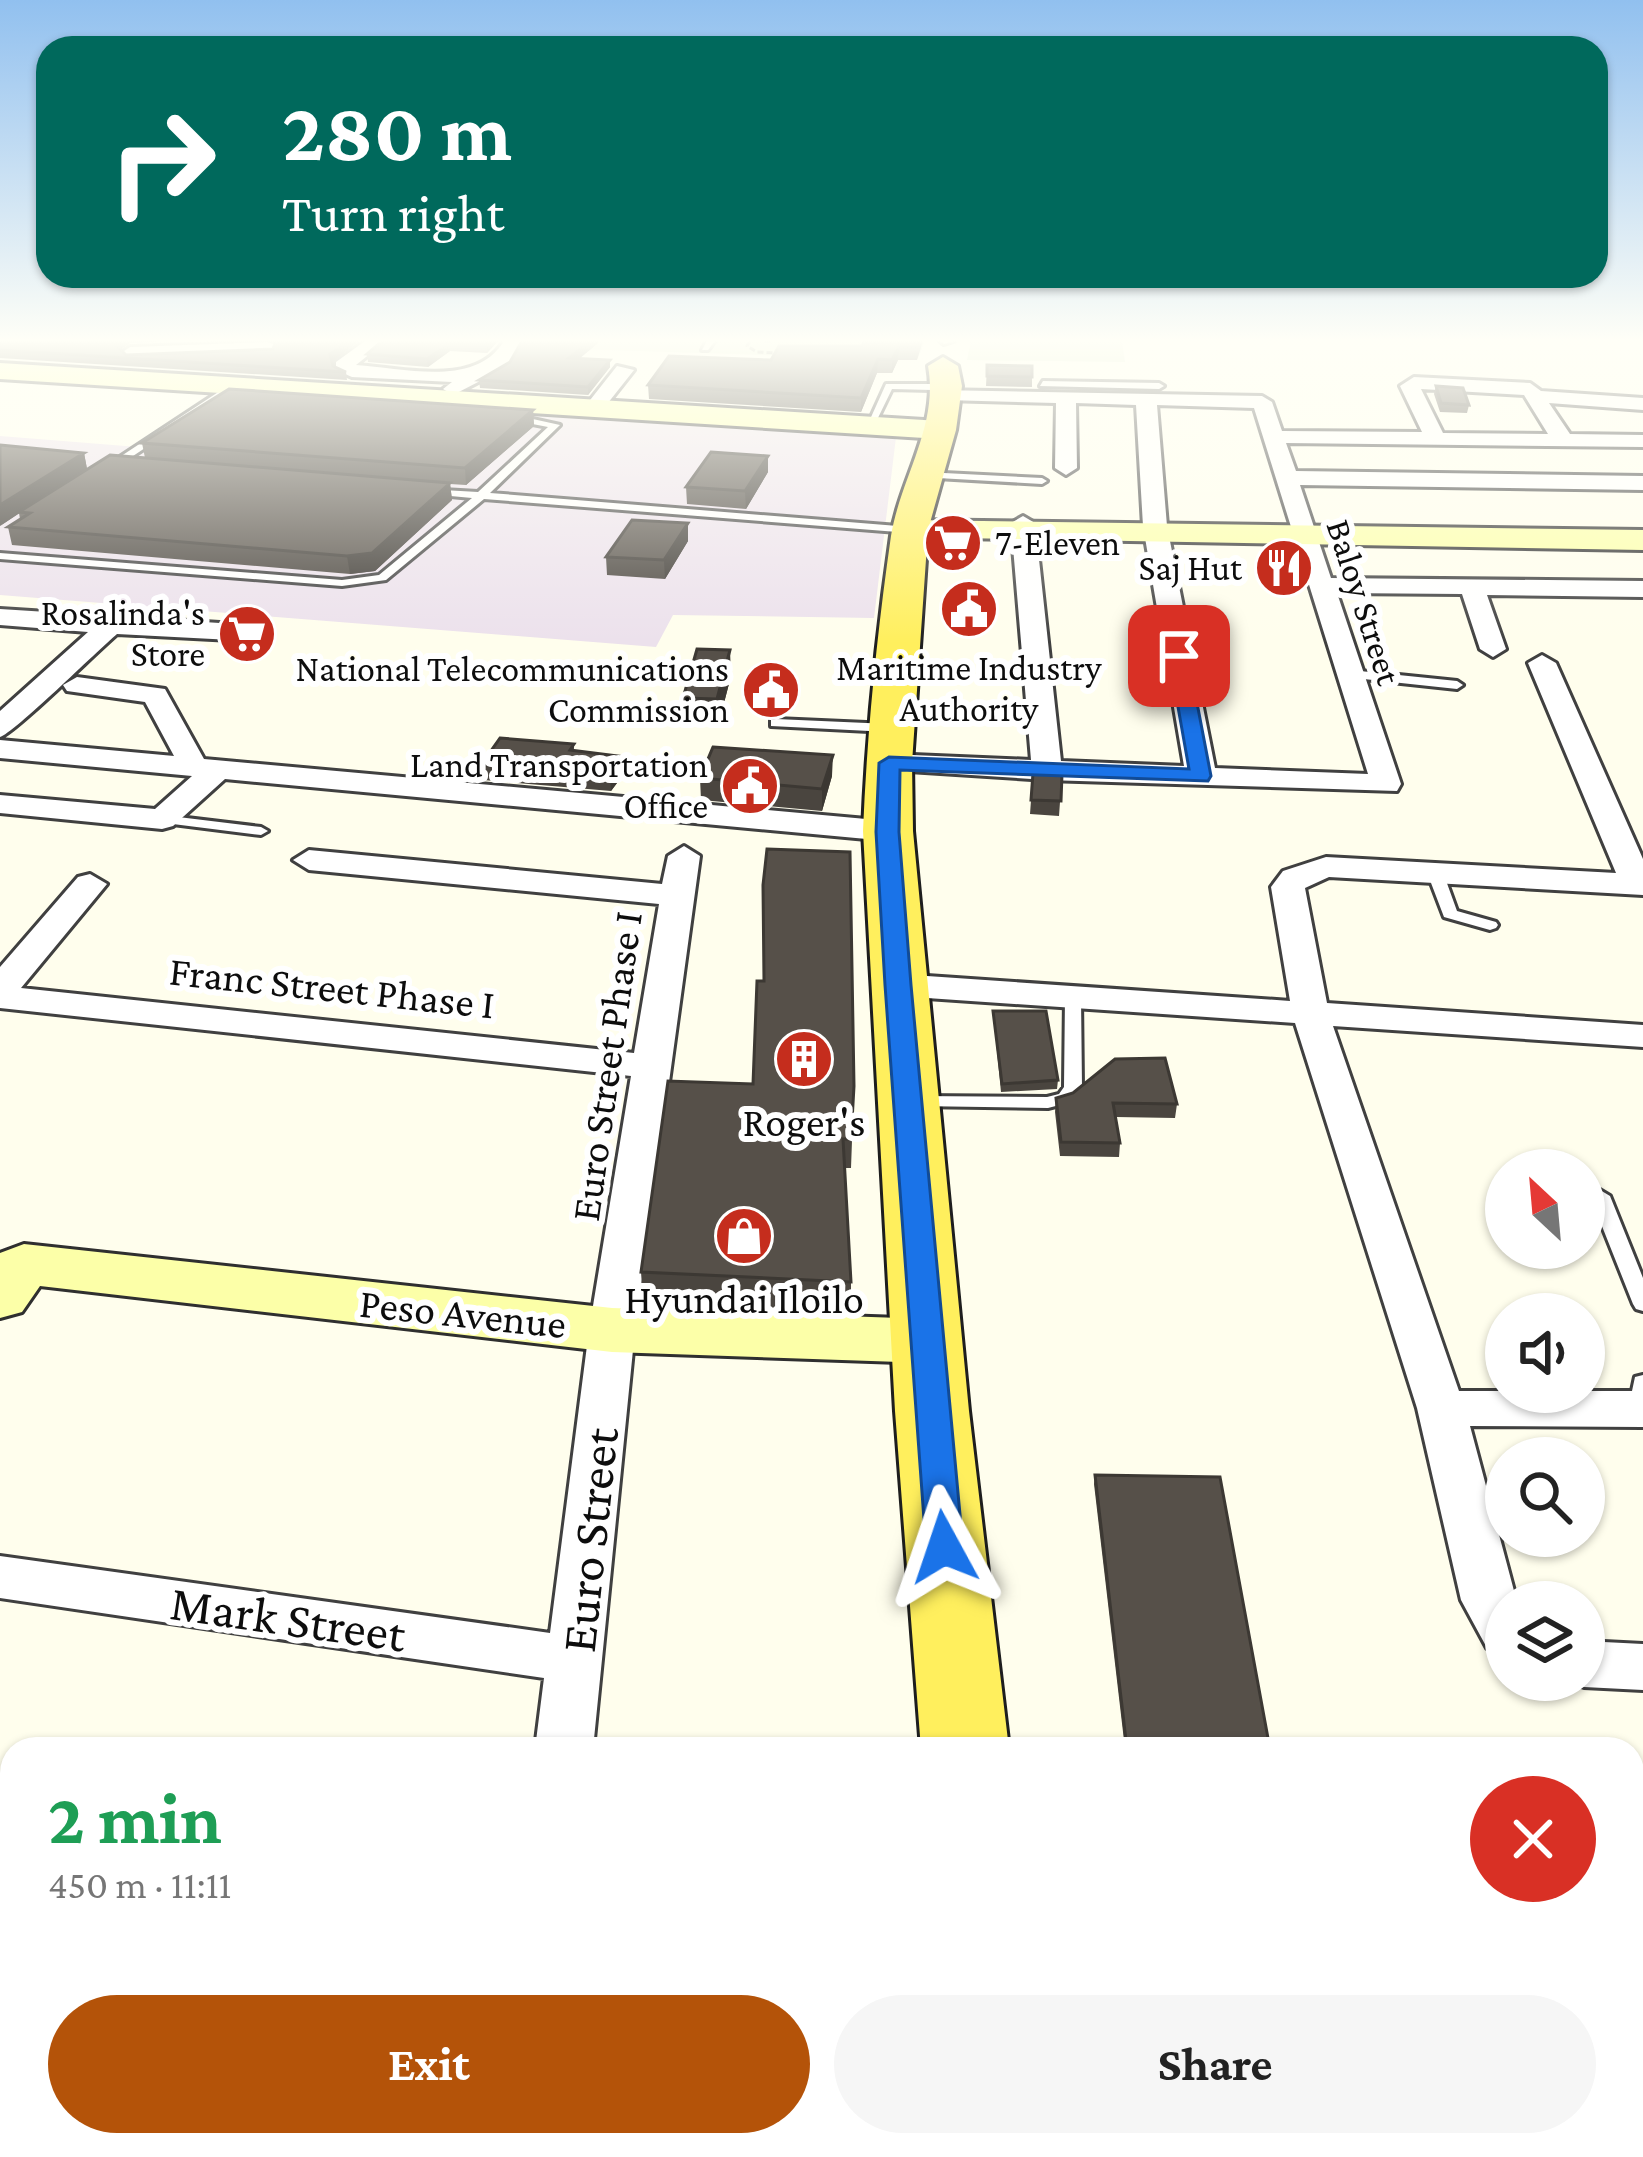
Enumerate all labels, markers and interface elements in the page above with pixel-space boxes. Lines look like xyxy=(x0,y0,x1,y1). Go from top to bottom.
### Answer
icon: right xyxy=(84,84,240,240)
text: 280 m xyxy=(282,85,512,178)
text: Turn right xyxy=(282,183,504,243)
supermarket icon: 7-Eleven xyxy=(922,512,984,574)
street label: Baloy Street xyxy=(1319,514,1410,691)
place label: 7-Eleven xyxy=(995,523,1120,563)
restaurant icon: Saj Hut xyxy=(1253,537,1315,599)
place label: Saj Hut xyxy=(1138,548,1243,588)
public building icon: Maritime Industry Authority xyxy=(938,578,1000,640)
place label: Rosalinda's Store xyxy=(41,593,205,674)
supermarket icon: Rosalinda's Store xyxy=(216,603,278,665)
pin xyxy=(1128,605,1230,707)
icon: arrive xyxy=(1146,623,1212,689)
place label: Maritime Industry Authority xyxy=(836,648,1102,729)
place label: National Telecommunications Commission xyxy=(296,649,729,730)
public building icon: National Telecommunications Commission xyxy=(740,659,802,721)
place label: Land Transportation Office xyxy=(410,745,708,826)
public building icon: Land Transportation Office xyxy=(719,755,781,817)
street label: Euro Street Phase I xyxy=(561,908,651,1224)
street label: Franc Street Phase I xyxy=(167,947,497,1027)
building icon: Roger's xyxy=(773,1028,835,1090)
place label: Roger's xyxy=(742,1098,866,1145)
north arrow xyxy=(1485,1149,1605,1269)
map controls xyxy=(1485,1149,1605,1701)
shop icon: Hyundai Iloilo xyxy=(713,1205,775,1267)
place label: Hyundai Iloilo xyxy=(624,1275,864,1322)
street label: Peso Avenue xyxy=(357,1279,569,1347)
button: sound xyxy=(1485,1293,1605,1413)
street label: Euro Street xyxy=(549,1424,629,1655)
button: search xyxy=(1485,1437,1605,1557)
position arrow xyxy=(881,1484,1007,1610)
street label: Mark Street xyxy=(167,1573,410,1663)
button: layers xyxy=(1485,1581,1605,1701)
button: close xyxy=(1470,1776,1596,1902)
text: 2 min xyxy=(48,1778,222,1858)
text: 450 m · 11:11 xyxy=(48,1863,232,1906)
button: Exit xyxy=(48,1995,810,2133)
button: Share xyxy=(834,1995,1596,2133)

